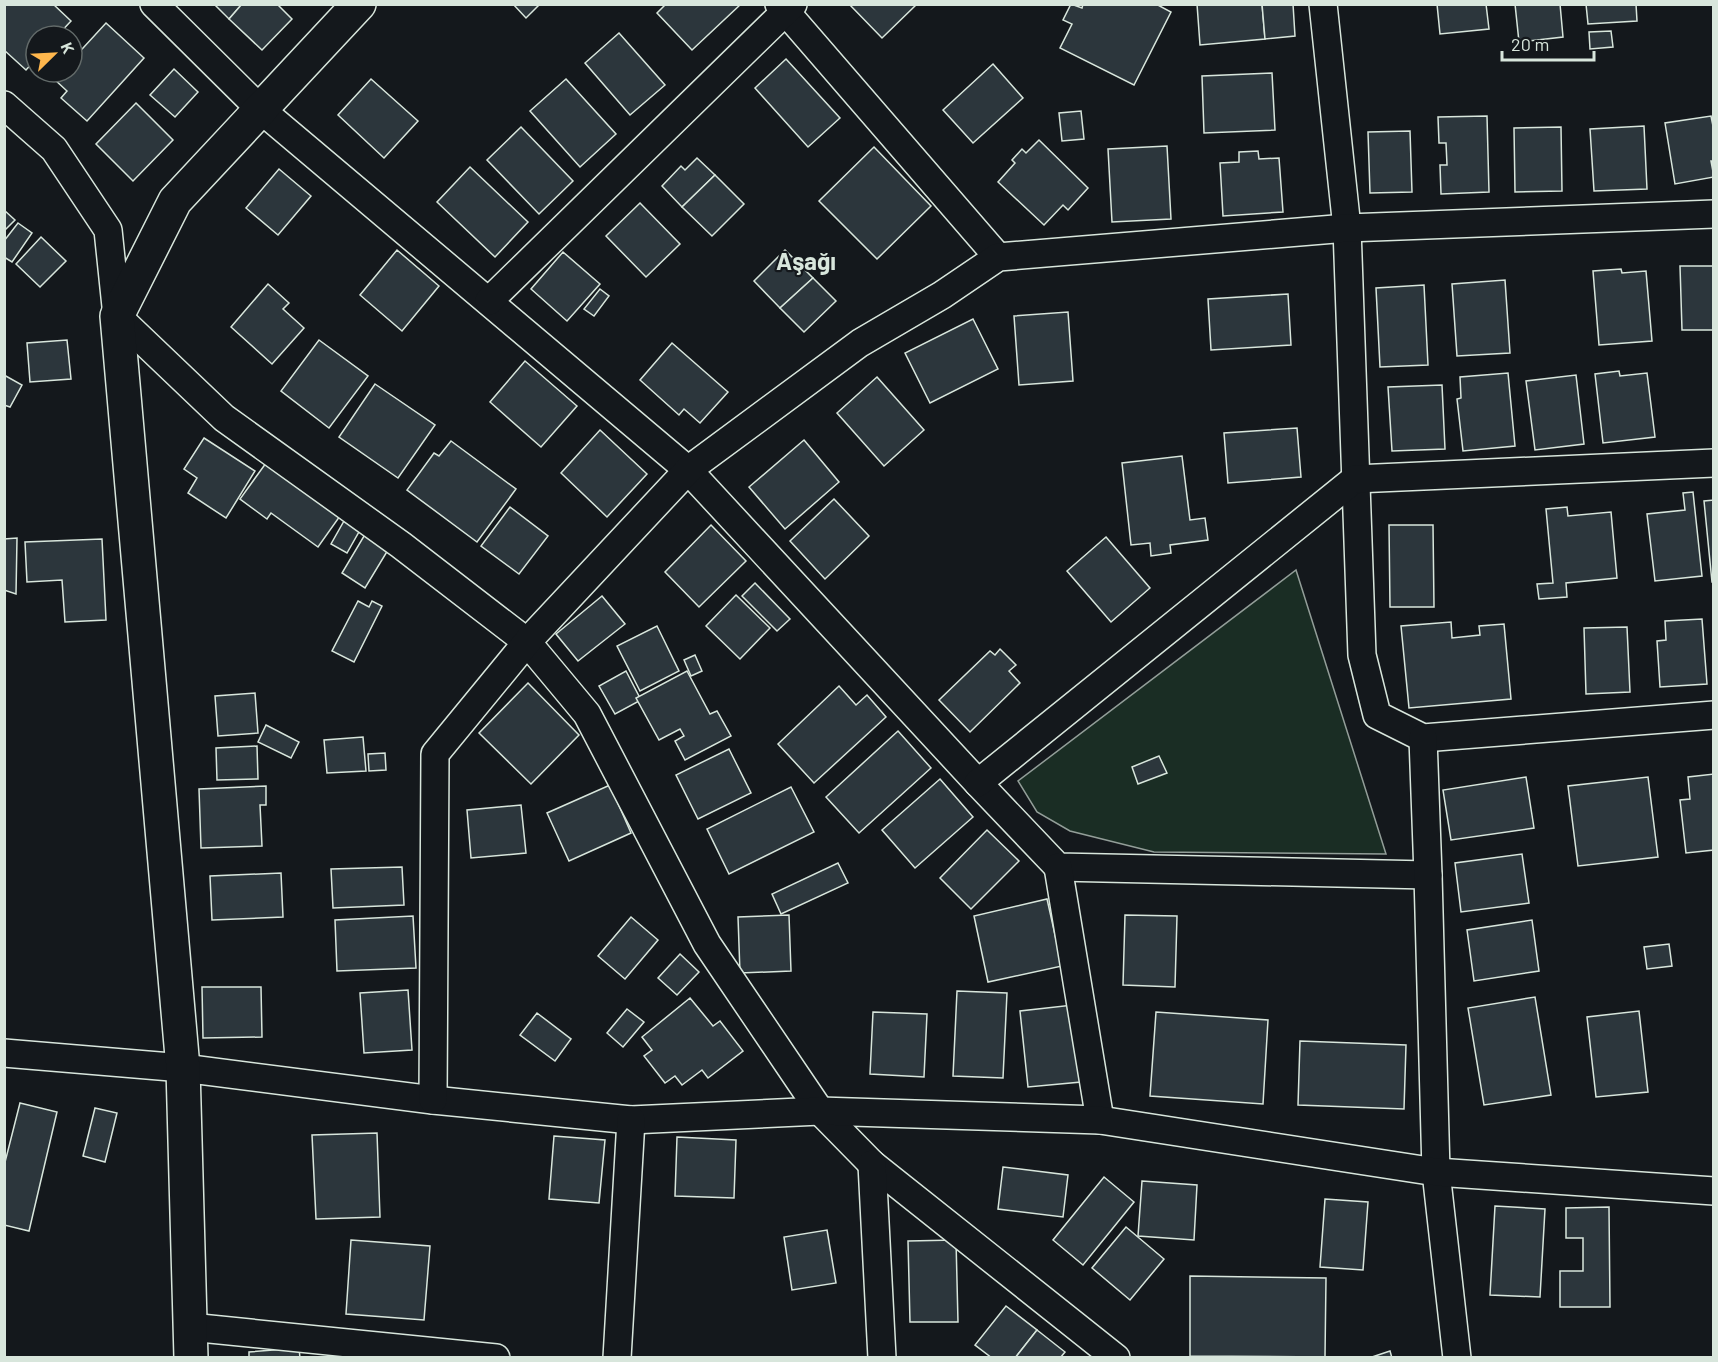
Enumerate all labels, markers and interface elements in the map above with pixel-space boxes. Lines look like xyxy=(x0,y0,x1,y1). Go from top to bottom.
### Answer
north arrow xyxy=(24,24,84,84)
scale bar xyxy=(1502,24,1594,62)
text: 20 m xyxy=(1511,33,1549,55)
text: K xyxy=(57,39,79,56)
district label: Aşağı xyxy=(776,246,836,275)

